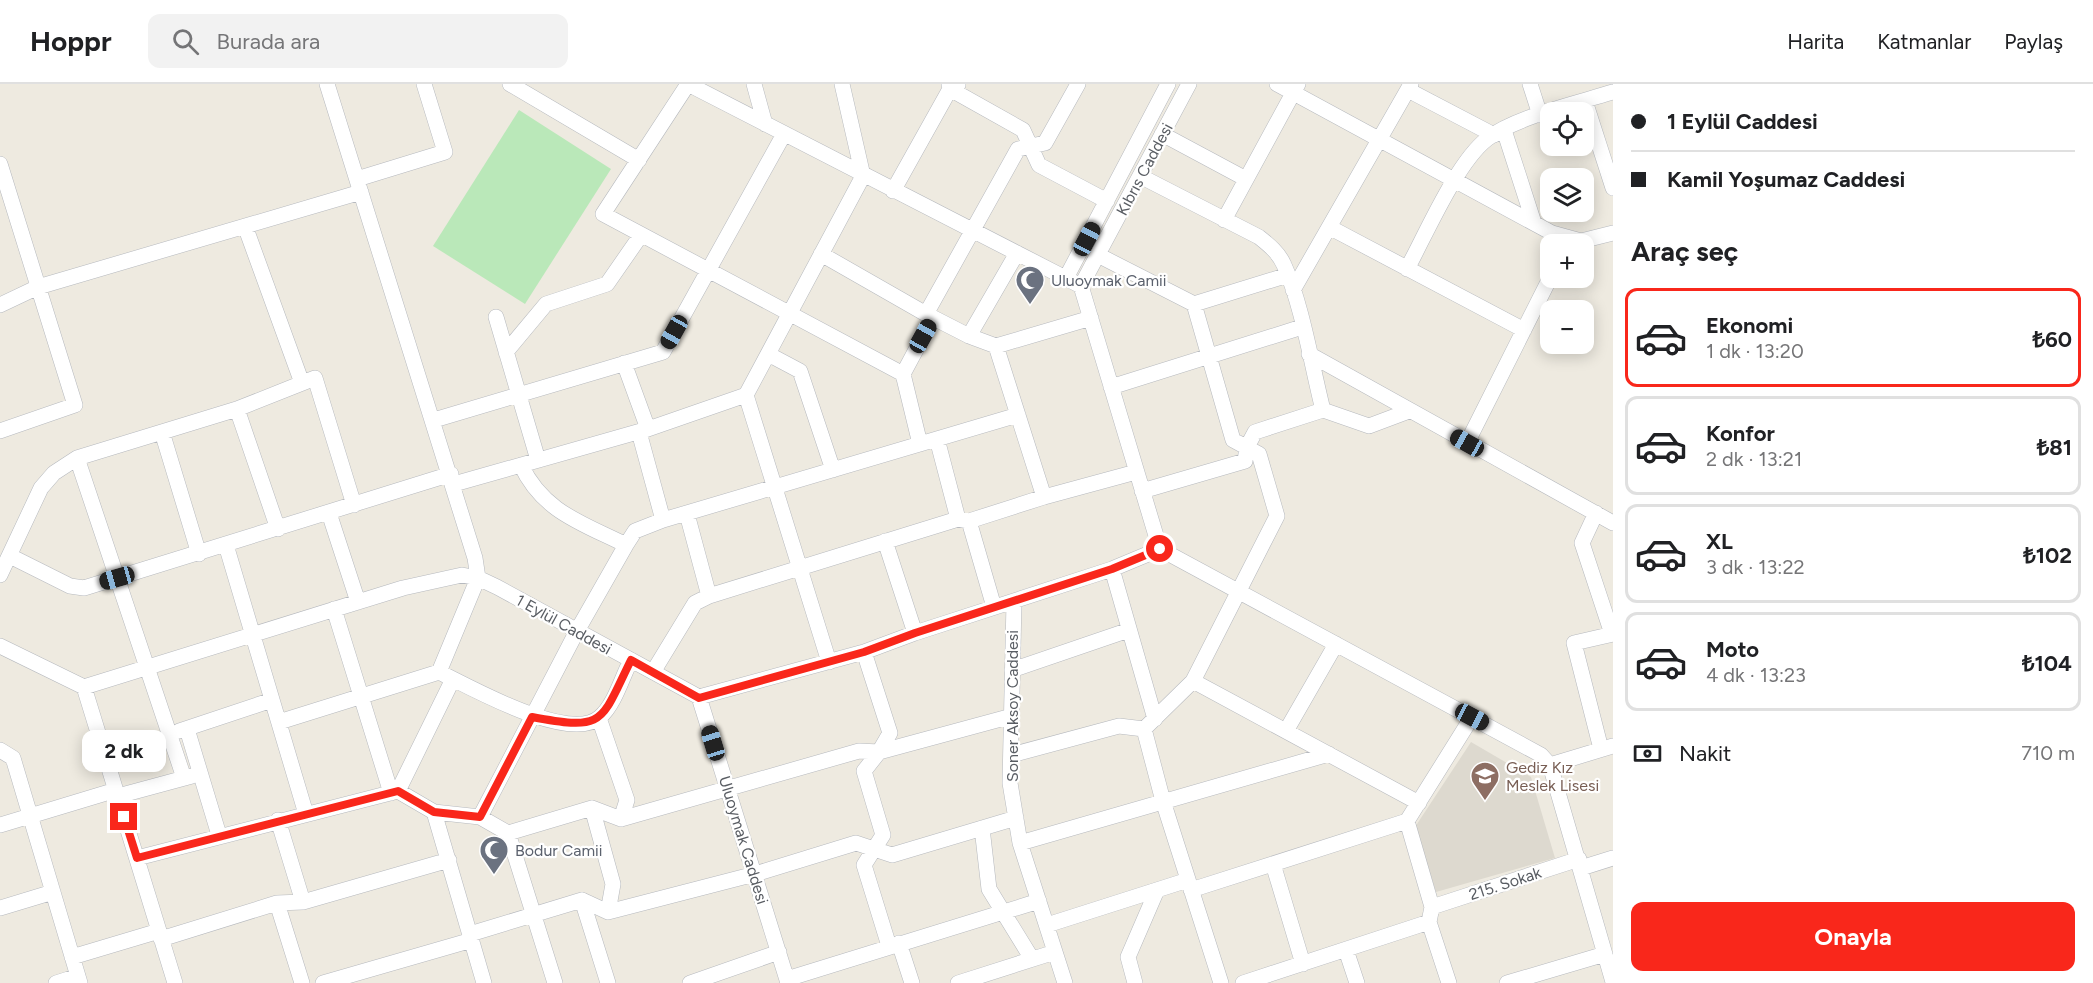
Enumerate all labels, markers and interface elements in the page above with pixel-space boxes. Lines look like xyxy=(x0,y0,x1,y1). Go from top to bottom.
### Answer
search box xyxy=(148,14,568,68)
text: Hoppr xyxy=(30,24,112,58)
icon: search xyxy=(169,25,202,58)
text: Burada ara xyxy=(217,28,320,55)
text: Harita xyxy=(1787,29,1844,54)
text: Katmanlar xyxy=(1877,29,1971,54)
text: Paylaş xyxy=(2004,29,2063,54)
map controls xyxy=(1540,102,1594,354)
button: locate xyxy=(1540,102,1594,156)
text: 1 Eylül Caddesi xyxy=(1667,108,1818,135)
street label: Kıbrıs Caddesi xyxy=(1112,120,1177,219)
text: Kamil Yoşumaz Caddesi xyxy=(1667,166,1905,193)
button: layers xyxy=(1540,168,1594,222)
car xyxy=(1071,219,1103,259)
button: + xyxy=(1540,234,1594,288)
text: Araç seç xyxy=(1631,235,1738,268)
mosque icon: Uluoymak Camii xyxy=(1014,264,1046,306)
place label: Uluoymak Camii xyxy=(1051,271,1166,290)
button: − xyxy=(1540,300,1594,354)
icon: car xyxy=(1634,311,1688,365)
car xyxy=(657,312,691,352)
text: Ekonomi xyxy=(1706,312,1793,339)
car xyxy=(906,316,940,356)
text: ₺60 xyxy=(2032,326,2072,353)
text: 1 dk · 13:20 xyxy=(1706,339,1804,363)
icon: car xyxy=(1634,419,1688,473)
text: Konfor xyxy=(1706,420,1775,447)
car xyxy=(1447,426,1487,460)
text: ₺81 xyxy=(2037,434,2072,461)
text: 2 dk · 13:21 xyxy=(1706,447,1802,471)
icon: car xyxy=(1634,527,1688,581)
text: XL xyxy=(1706,528,1733,555)
route start xyxy=(1146,535,1173,562)
text: ₺102 xyxy=(2023,542,2072,569)
text: 3 dk · 13:22 xyxy=(1706,555,1805,579)
car xyxy=(97,564,137,592)
street label: 1 Eylül Caddesi xyxy=(512,590,615,659)
street label: Soner Aksoy Caddesi xyxy=(1003,630,1022,782)
icon: car xyxy=(1634,635,1688,689)
text: Moto xyxy=(1706,636,1759,663)
text: ₺104 xyxy=(2022,650,2072,677)
text: 4 dk · 13:23 xyxy=(1706,663,1806,687)
car xyxy=(1452,701,1492,733)
car xyxy=(699,723,727,763)
callout: 2 dk xyxy=(82,730,166,772)
icon: cash xyxy=(1631,737,1664,770)
text: 2 dk xyxy=(105,739,144,763)
text: Nakit xyxy=(1679,740,1731,767)
text: 710 m xyxy=(2021,741,2075,765)
place label: Gediz Kız Meslek Lisesi xyxy=(1506,758,1599,795)
school or university icon: Gediz Kız Meslek Lisesi xyxy=(1469,760,1501,802)
street label: Uluoymak Caddesi xyxy=(715,774,772,907)
route end xyxy=(110,803,137,830)
mosque icon: Bodur Camii xyxy=(478,834,510,876)
place label: Bodur Camii xyxy=(515,841,602,860)
street label: 215. Sokak xyxy=(1467,863,1544,904)
button: Onayla xyxy=(1631,902,2075,971)

